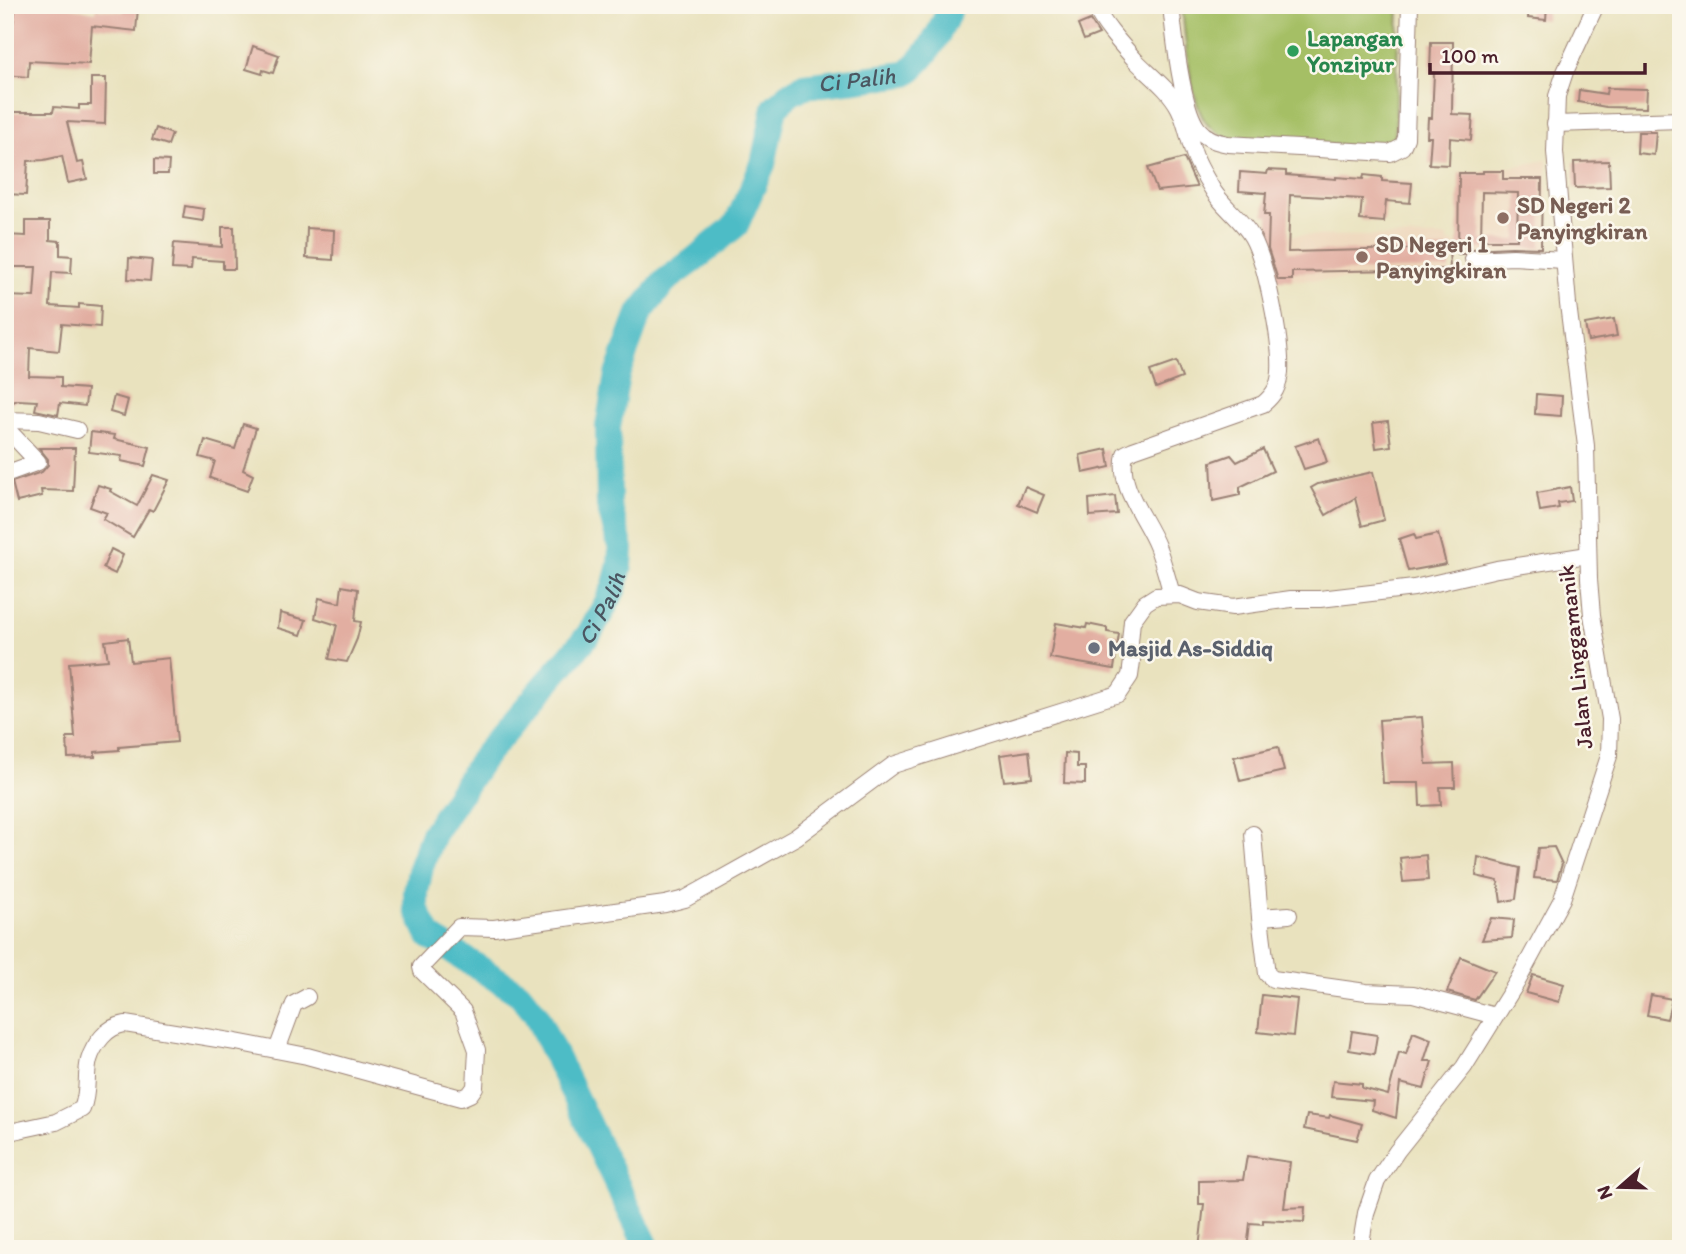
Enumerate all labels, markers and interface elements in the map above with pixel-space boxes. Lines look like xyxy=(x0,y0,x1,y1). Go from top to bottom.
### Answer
place label: Lapangan Yonzipur xyxy=(1306,24,1404,78)
scale bar xyxy=(1430,32,1646,76)
marker: Lapangan Yonzipur xyxy=(1285,43,1301,59)
text: 100 m xyxy=(1441,43,1499,68)
water label: Ci Palih xyxy=(816,60,897,98)
place label: SD Negeri 2 Panyingkiran xyxy=(1517,191,1649,245)
marker: SD Negeri 2 Panyingkiran xyxy=(1495,210,1511,226)
place label: SD Negeri 1 Panyingkiran xyxy=(1376,230,1508,284)
marker: SD Negeri 1 Panyingkiran xyxy=(1354,249,1370,265)
street label: Jalan Linggamanik xyxy=(1551,563,1599,751)
water label: Ci Palih xyxy=(571,569,632,651)
place label: Masjid As-Siddiq xyxy=(1108,634,1273,662)
marker: Masjid As-Siddiq xyxy=(1086,640,1102,656)
north arrow xyxy=(1584,1152,1654,1222)
text: N xyxy=(1591,1183,1617,1203)

